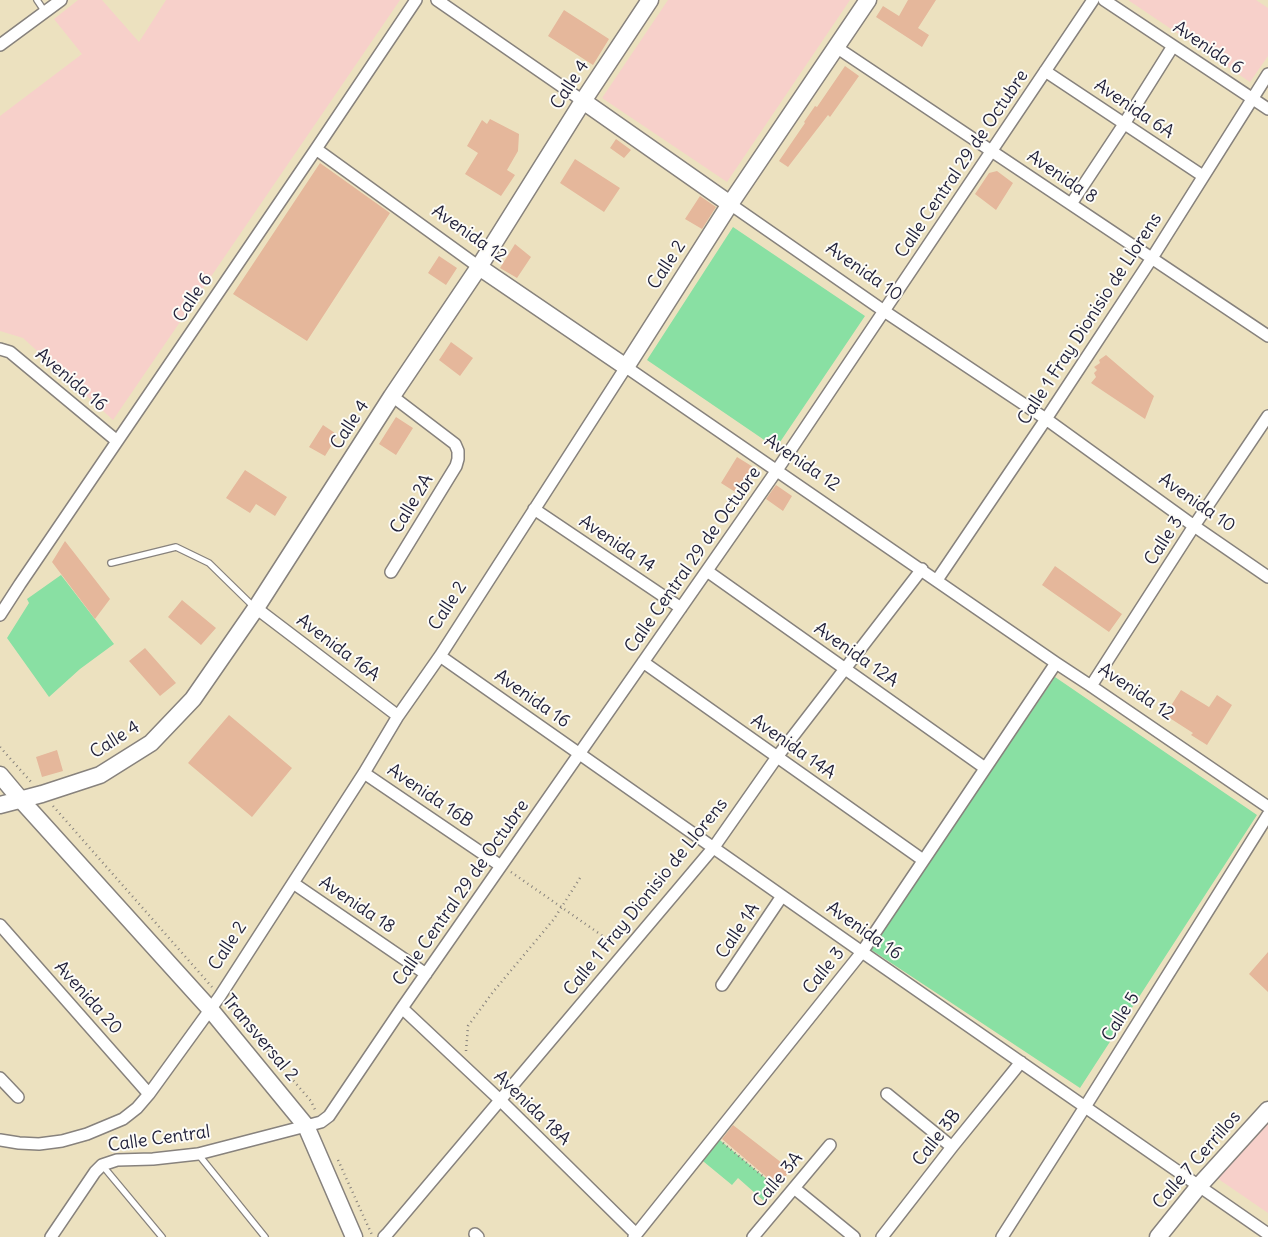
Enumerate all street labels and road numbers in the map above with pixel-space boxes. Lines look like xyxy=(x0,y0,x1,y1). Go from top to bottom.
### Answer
street label: Avenida 6 xyxy=(1169,17,1247,79)
street label: Calle 4 xyxy=(546,56,594,114)
street label: Calle Central 29 de Octubre xyxy=(891,66,1033,262)
street label: Avenida 6A xyxy=(1090,74,1178,144)
street label: Avenida 8 xyxy=(1023,146,1101,208)
street label: Avenida 12 xyxy=(427,200,511,268)
street label: Calle 1 Fray Dionisio de Llorens xyxy=(1013,209,1167,429)
street label: Calle 2 xyxy=(643,237,691,293)
street label: Avenida 10 xyxy=(822,238,906,306)
street label: Calle 6 xyxy=(169,269,217,327)
street label: Avenida 16 xyxy=(31,344,111,416)
street label: Calle 4 xyxy=(326,396,374,454)
street label: Avenida 12 xyxy=(760,430,844,496)
street label: Calle Central 29 de Octubre xyxy=(620,463,766,657)
street label: Avenida 10 xyxy=(1155,469,1239,537)
street label: Calle 2A xyxy=(386,470,438,538)
street label: Avenida 14 xyxy=(575,511,659,577)
street label: Calle 3 xyxy=(1140,512,1188,570)
street label: Calle 2 xyxy=(424,578,472,634)
street label: Avenida 16A xyxy=(292,610,384,686)
street label: Avenida 12A xyxy=(810,618,902,692)
street label: Avenida 12 xyxy=(1094,659,1178,725)
street label: Avenida 16 xyxy=(490,665,574,733)
street label: Avenida 14A xyxy=(746,710,840,784)
street label: Calle 4 xyxy=(86,716,144,764)
street label: Avenida 16B xyxy=(383,759,477,833)
street label: Calle 1 Fray Dionisio de Llorens xyxy=(559,794,733,1000)
street label: Calle Central 29 de Octubre xyxy=(388,796,534,990)
street label: Avenida 18 xyxy=(315,872,399,938)
street label: Avenida 16 xyxy=(822,897,906,965)
street label: Calle 1A xyxy=(712,899,764,963)
street label: Calle 2 xyxy=(204,918,252,974)
street label: Calle 3 xyxy=(799,943,849,999)
street label: Avenida 20 xyxy=(49,957,127,1039)
street label: Calle 5 xyxy=(1097,988,1145,1046)
street label: Transversal 2 xyxy=(217,990,303,1086)
street label: Avenida 18A xyxy=(489,1066,575,1150)
street label: Calle 3B xyxy=(908,1105,966,1171)
street label: Calle 7 Cerrillos xyxy=(1148,1106,1246,1214)
street label: Calle Central xyxy=(107,1121,211,1157)
street label: Calle 3A xyxy=(749,1148,807,1212)

